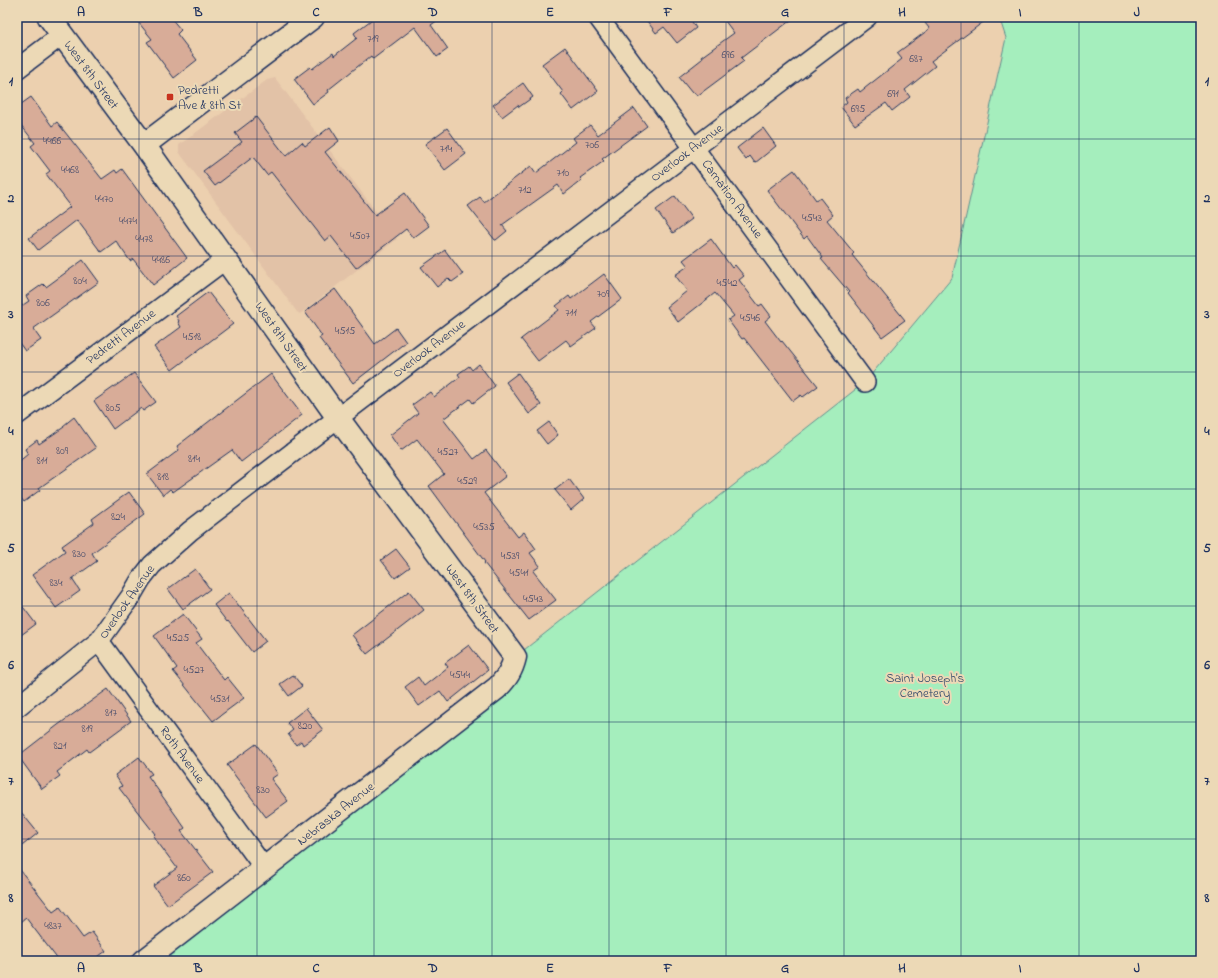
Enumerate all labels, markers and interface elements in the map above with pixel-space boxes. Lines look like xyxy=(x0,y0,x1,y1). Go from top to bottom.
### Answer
text: A xyxy=(77,3,85,22)
text: B xyxy=(193,3,203,22)
text: C xyxy=(312,3,320,22)
text: D xyxy=(427,3,438,22)
text: E xyxy=(546,3,554,22)
text: F xyxy=(663,3,673,22)
text: G xyxy=(781,3,789,22)
text: H xyxy=(898,3,906,22)
text: I xyxy=(1018,3,1022,22)
text: J xyxy=(1134,3,1140,22)
house number: 719 xyxy=(367,31,379,47)
street label: West 8th Street xyxy=(59,37,124,114)
house number: 696 xyxy=(722,47,735,63)
house number: 687 xyxy=(909,51,923,67)
text: 1 xyxy=(9,72,14,91)
text: 1 xyxy=(1205,72,1210,91)
place label: Pedretti Ave & 8th St xyxy=(178,81,242,115)
house number: 691 xyxy=(887,86,899,102)
marker: Pedretti Ave & 8th St xyxy=(165,92,175,102)
house number: 695 xyxy=(851,101,865,117)
street label: Overlook Avenue xyxy=(647,119,728,187)
house number: 4466 xyxy=(43,133,62,149)
house number: 706 xyxy=(585,137,599,153)
house number: 714 xyxy=(440,141,453,157)
street label: Carnation Avenue xyxy=(697,156,767,243)
house number: 4468 xyxy=(61,162,79,178)
house number: 710 xyxy=(557,165,570,181)
house number: 712 xyxy=(518,182,532,198)
text: 2 xyxy=(7,189,15,208)
text: 2 xyxy=(1203,189,1211,208)
house number: 4470 xyxy=(95,191,113,207)
house number: 4543 xyxy=(802,210,822,226)
house number: 4474 xyxy=(119,213,138,229)
house number: 4507 xyxy=(350,228,371,244)
house number: 4478 xyxy=(135,231,153,247)
house number: 4486 xyxy=(152,252,170,268)
house number: 804 xyxy=(73,273,87,289)
house number: 4542 xyxy=(717,275,738,291)
house number: 709 xyxy=(597,286,610,302)
house number: 806 xyxy=(36,295,50,311)
street label: West 8th Street xyxy=(250,298,313,376)
street label: Pedretti Avenue xyxy=(82,304,160,370)
text: 3 xyxy=(7,305,14,324)
house number: 711 xyxy=(565,305,577,321)
text: 3 xyxy=(1203,305,1210,324)
house number: 4546 xyxy=(740,310,760,326)
street label: Overlook Avenue xyxy=(389,315,470,383)
house number: 4515 xyxy=(335,323,355,339)
house number: 4518 xyxy=(183,329,201,345)
house number: 805 xyxy=(105,400,121,416)
text: 4 xyxy=(7,422,14,441)
text: 4 xyxy=(1203,422,1210,441)
house number: 809 xyxy=(56,443,69,459)
house number: 4527 xyxy=(438,444,459,460)
house number: 814 xyxy=(188,451,201,467)
house number: 811 xyxy=(36,453,48,469)
house number: 818 xyxy=(157,469,169,485)
house number: 4529 xyxy=(457,473,477,489)
house number: 824 xyxy=(111,509,126,525)
house number: 4535 xyxy=(473,519,495,535)
text: 5 xyxy=(7,539,15,558)
text: 5 xyxy=(1203,539,1211,558)
house number: 830 xyxy=(72,546,86,562)
house number: 4539 xyxy=(501,548,520,564)
street label: West 8th Street xyxy=(440,560,504,638)
street label: Overlook Avenue xyxy=(94,561,160,643)
house number: 4541 xyxy=(510,565,529,581)
house number: 834 xyxy=(49,575,63,591)
house number: 4543 xyxy=(523,591,543,607)
house number: 4525 xyxy=(167,630,189,646)
text: 6 xyxy=(7,656,14,675)
text: 6 xyxy=(1203,656,1210,675)
house number: 4527 xyxy=(184,662,205,678)
house number: 4544 xyxy=(450,667,470,683)
park label: Saint Joseph’s Cemetery xyxy=(886,669,964,704)
house number: 4531 xyxy=(211,691,230,707)
house number: 817 xyxy=(105,705,118,721)
house number: 820 xyxy=(298,718,312,734)
house number: 819 xyxy=(82,721,93,737)
street label: Roth Avenue xyxy=(155,722,209,788)
house number: 821 xyxy=(53,738,67,754)
text: 7 xyxy=(8,772,14,791)
text: 7 xyxy=(1204,772,1210,791)
street label: Nebraska Avenue xyxy=(293,777,379,850)
house number: 830 xyxy=(256,782,270,798)
house number: 860 xyxy=(177,870,191,886)
text: 8 xyxy=(8,889,14,908)
text: 8 xyxy=(1204,889,1210,908)
house number: 4837 xyxy=(44,918,62,934)
text: A xyxy=(77,959,85,978)
text: B xyxy=(193,959,203,978)
text: C xyxy=(312,959,320,978)
text: D xyxy=(427,959,438,978)
text: E xyxy=(546,959,554,978)
text: F xyxy=(663,959,673,978)
text: G xyxy=(781,959,789,978)
text: H xyxy=(898,959,906,978)
text: I xyxy=(1018,959,1022,978)
text: J xyxy=(1134,959,1140,978)

